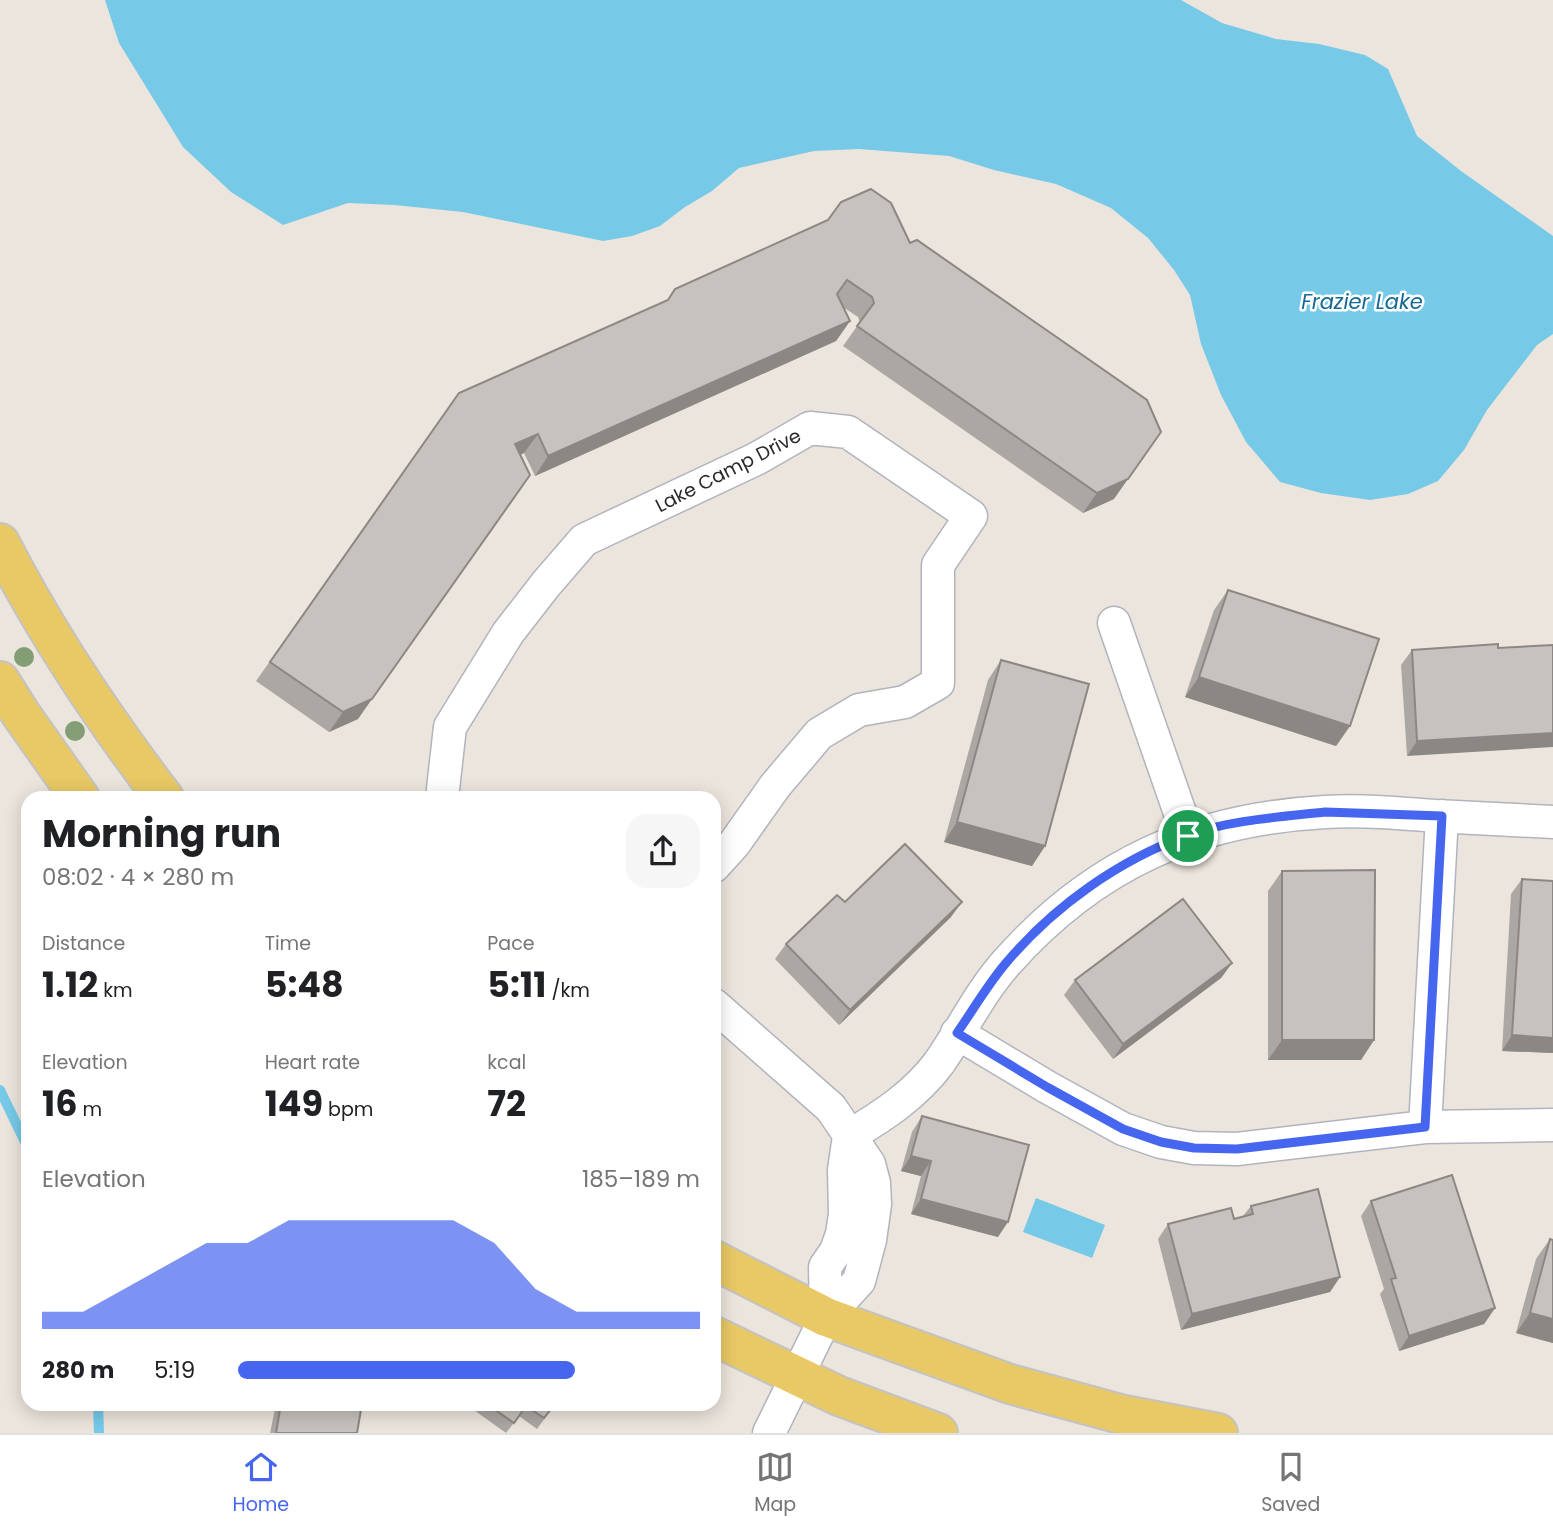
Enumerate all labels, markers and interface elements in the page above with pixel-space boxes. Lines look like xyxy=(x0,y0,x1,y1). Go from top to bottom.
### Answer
water label: Frazier Lake xyxy=(1301,287,1423,316)
street label: Lake Camp Drive xyxy=(651,422,806,519)
pin xyxy=(1158,806,1218,866)
text: Morning run xyxy=(42,807,281,860)
button: share xyxy=(626,814,700,888)
icon: arrive xyxy=(1169,817,1207,855)
text: 08:02 · 4 × 280 m xyxy=(42,861,234,893)
text: Distance xyxy=(42,930,125,957)
text: Time xyxy=(265,930,311,957)
text: Pace xyxy=(487,930,535,957)
text: 1.12 xyxy=(42,960,98,1009)
text: 5:48 xyxy=(265,960,344,1009)
text: 5:11 xyxy=(487,960,546,1009)
text: km xyxy=(98,977,133,1004)
text: /km xyxy=(546,977,590,1004)
text: Elevation xyxy=(42,1049,128,1076)
text: Heart rate xyxy=(265,1049,360,1076)
text: kcal xyxy=(487,1049,526,1076)
text: 16 xyxy=(42,1079,77,1128)
text: 149 xyxy=(265,1079,323,1128)
text: 72 xyxy=(487,1079,526,1128)
text: m xyxy=(77,1096,102,1123)
text: bpm xyxy=(323,1096,373,1123)
text: Elevation xyxy=(42,1163,146,1195)
text: 185–189 m xyxy=(582,1163,700,1195)
text: 280 m xyxy=(42,1354,114,1386)
text: 5:19 xyxy=(154,1354,195,1386)
tab: Home xyxy=(232,1448,289,1519)
tab: Map xyxy=(754,1448,796,1519)
tab: Saved xyxy=(1261,1448,1320,1519)

